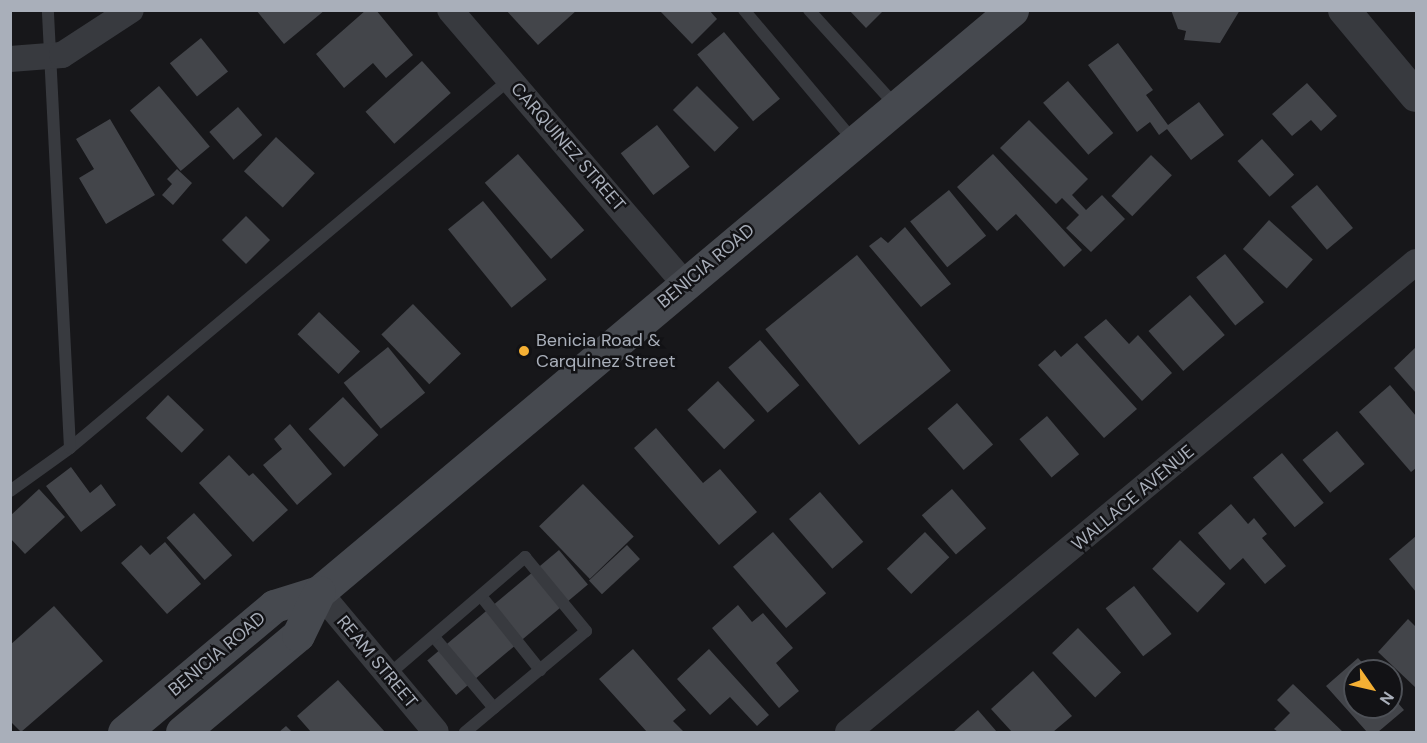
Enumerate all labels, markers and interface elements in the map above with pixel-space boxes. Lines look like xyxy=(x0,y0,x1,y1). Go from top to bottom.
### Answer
street label: CARQUINEZ STREET xyxy=(506,78,630,216)
street label: BENICIA ROAD xyxy=(653,219,759,313)
place label: Benicia Road & Carquinez Street xyxy=(536,330,676,372)
marker: Benicia Road & Carquinez Street xyxy=(517,344,531,358)
street label: WALLACE AVENUE xyxy=(1067,441,1199,555)
street label: BENICIA ROAD xyxy=(164,607,270,701)
street label: REAM STREET xyxy=(332,611,422,713)
north arrow xyxy=(1343,659,1403,719)
text: N xyxy=(1375,688,1399,709)

